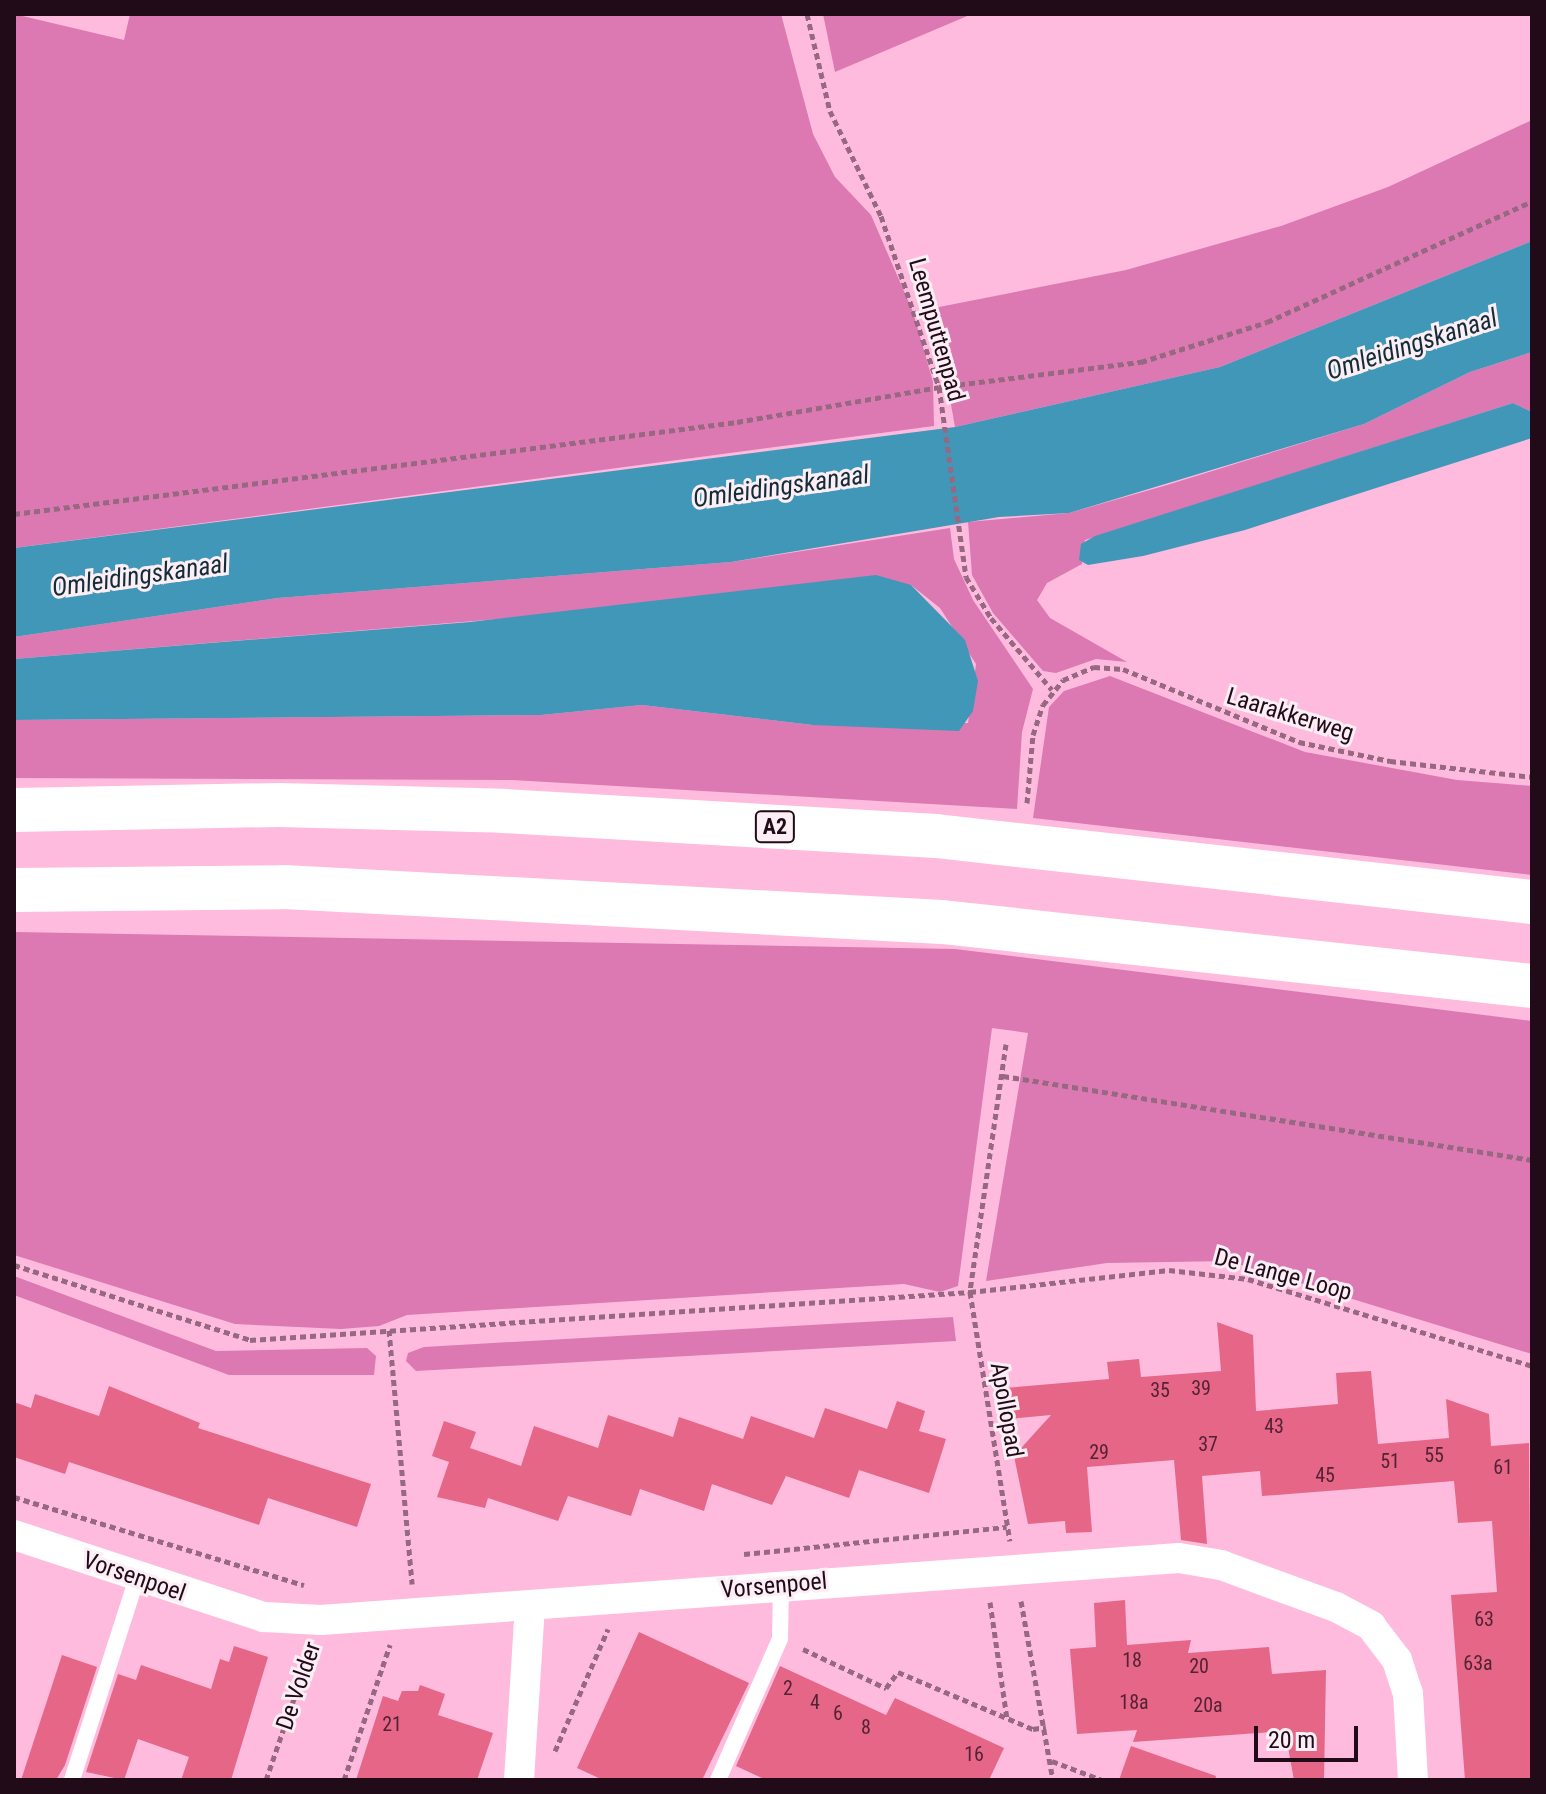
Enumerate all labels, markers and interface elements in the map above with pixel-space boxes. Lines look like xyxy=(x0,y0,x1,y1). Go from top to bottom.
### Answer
street label: Leemputtenpad xyxy=(902,255,970,405)
water label: Omleidingskanaal xyxy=(1323,303,1501,387)
water label: Omleidingskanaal xyxy=(691,459,871,515)
water label: Omleidingskanaal xyxy=(50,548,230,604)
street label: Laarakkerweg xyxy=(1223,682,1357,748)
road number: A2 xyxy=(753,809,797,845)
street label: De Lange Loop xyxy=(1211,1243,1355,1307)
street label: Apollopad xyxy=(983,1360,1029,1460)
house number: 39 xyxy=(1191,1376,1211,1400)
house number: 35 xyxy=(1150,1378,1170,1402)
house number: 43 xyxy=(1264,1414,1284,1438)
house number: 37 xyxy=(1198,1432,1218,1456)
house number: 29 xyxy=(1089,1440,1109,1464)
house number: 55 xyxy=(1424,1443,1444,1467)
house number: 51 xyxy=(1380,1449,1400,1473)
house number: 61 xyxy=(1493,1455,1513,1479)
house number: 45 xyxy=(1315,1463,1335,1487)
street label: Vorsenpoel xyxy=(79,1546,189,1608)
street label: Vorsenpoel xyxy=(720,1567,828,1605)
house number: 63 xyxy=(1474,1607,1494,1631)
street label: De Volder xyxy=(271,1638,327,1734)
house number: 18 xyxy=(1122,1648,1142,1672)
house number: 63a xyxy=(1463,1651,1493,1675)
house number: 20 xyxy=(1189,1654,1209,1678)
house number: 2 xyxy=(783,1676,793,1700)
house number: 4 xyxy=(810,1690,820,1714)
house number: 18a xyxy=(1119,1690,1149,1714)
house number: 20a xyxy=(1193,1693,1223,1717)
house number: 6 xyxy=(833,1701,843,1725)
scale bar xyxy=(1258,1710,1362,1760)
house number: 21 xyxy=(382,1712,402,1736)
house number: 8 xyxy=(861,1715,871,1739)
text: 20 m xyxy=(1268,1726,1315,1754)
house number: 16 xyxy=(964,1742,984,1766)

